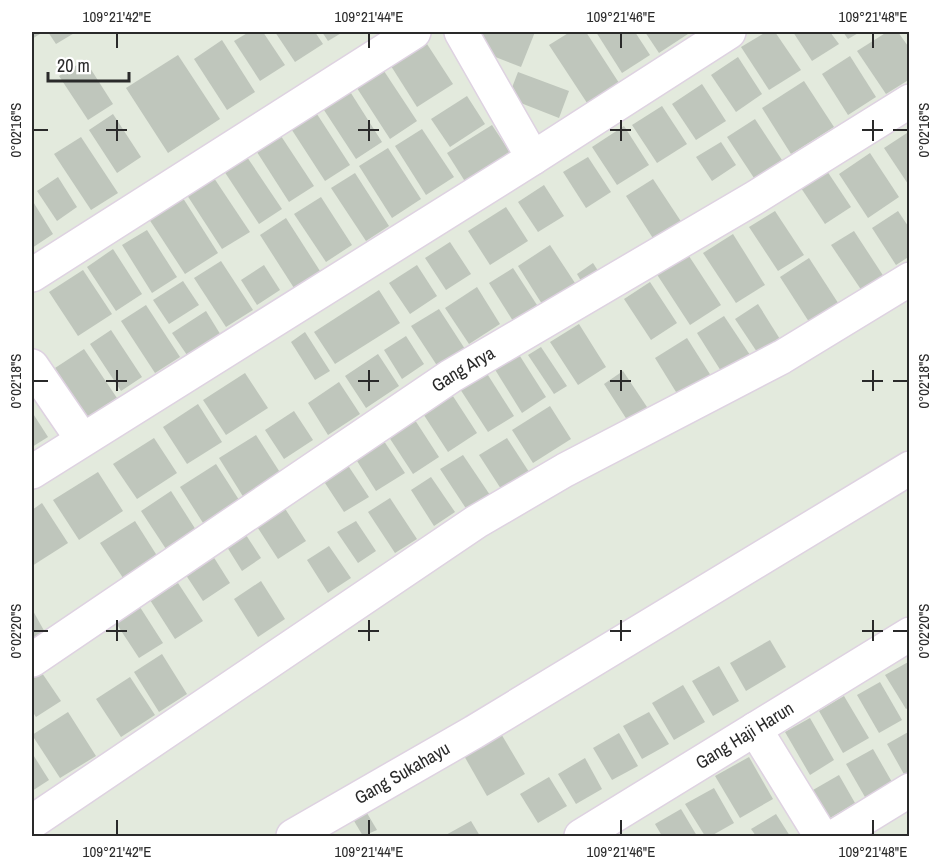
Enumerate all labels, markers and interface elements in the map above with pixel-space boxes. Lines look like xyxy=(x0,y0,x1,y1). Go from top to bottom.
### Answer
text: 109°21'42"E xyxy=(83,6,151,27)
text: 109°21'44"E xyxy=(335,6,403,27)
text: 109°21'46"E xyxy=(587,6,655,27)
text: 109°21'48"E xyxy=(839,6,907,27)
scale bar xyxy=(48,45,129,83)
text: 20 m xyxy=(57,53,90,78)
text: 0°02'16"S xyxy=(5,102,26,158)
text: 0°02'16"S xyxy=(913,102,934,158)
street label: Gang Arya xyxy=(426,340,499,398)
text: 0°02'18"S xyxy=(5,353,26,409)
text: 0°02'18"S xyxy=(913,353,934,409)
text: 0°02'20"S xyxy=(5,603,26,659)
text: 0°02'20"S xyxy=(913,603,934,659)
street label: Gang Haji Harun xyxy=(691,695,798,775)
street label: Gang Sukahayu xyxy=(350,736,454,810)
text: 109°21'42"E xyxy=(83,841,151,862)
text: 109°21'44"E xyxy=(335,841,403,862)
text: 109°21'46"E xyxy=(587,841,655,862)
text: 109°21'48"E xyxy=(839,841,907,862)

